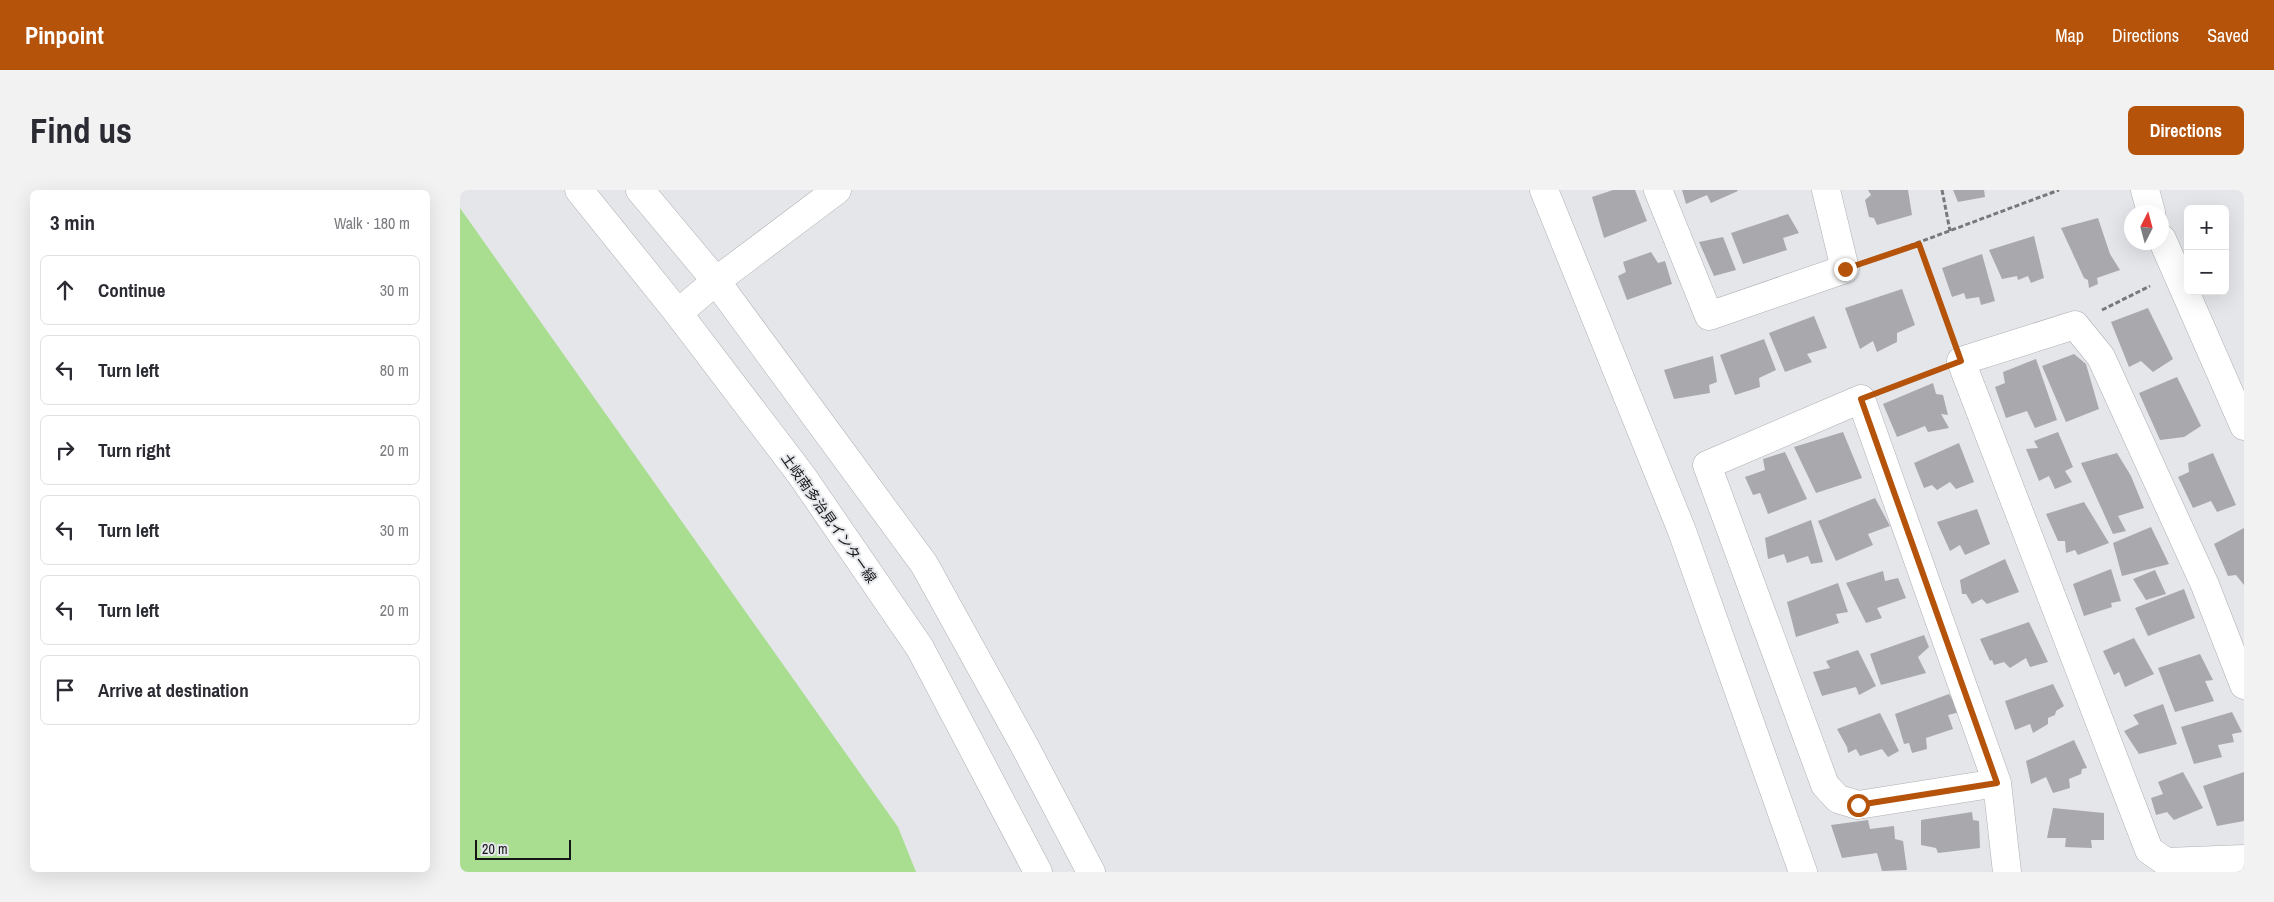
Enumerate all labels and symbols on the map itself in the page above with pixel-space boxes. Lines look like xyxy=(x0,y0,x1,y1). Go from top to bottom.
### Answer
north arrow xyxy=(2124,205,2169,250)
route end xyxy=(1834,258,1857,281)
street label: 土岐南多治見インター線 xyxy=(777,450,881,586)
route start xyxy=(1847,794,1870,817)
scale bar xyxy=(475,837,571,860)

